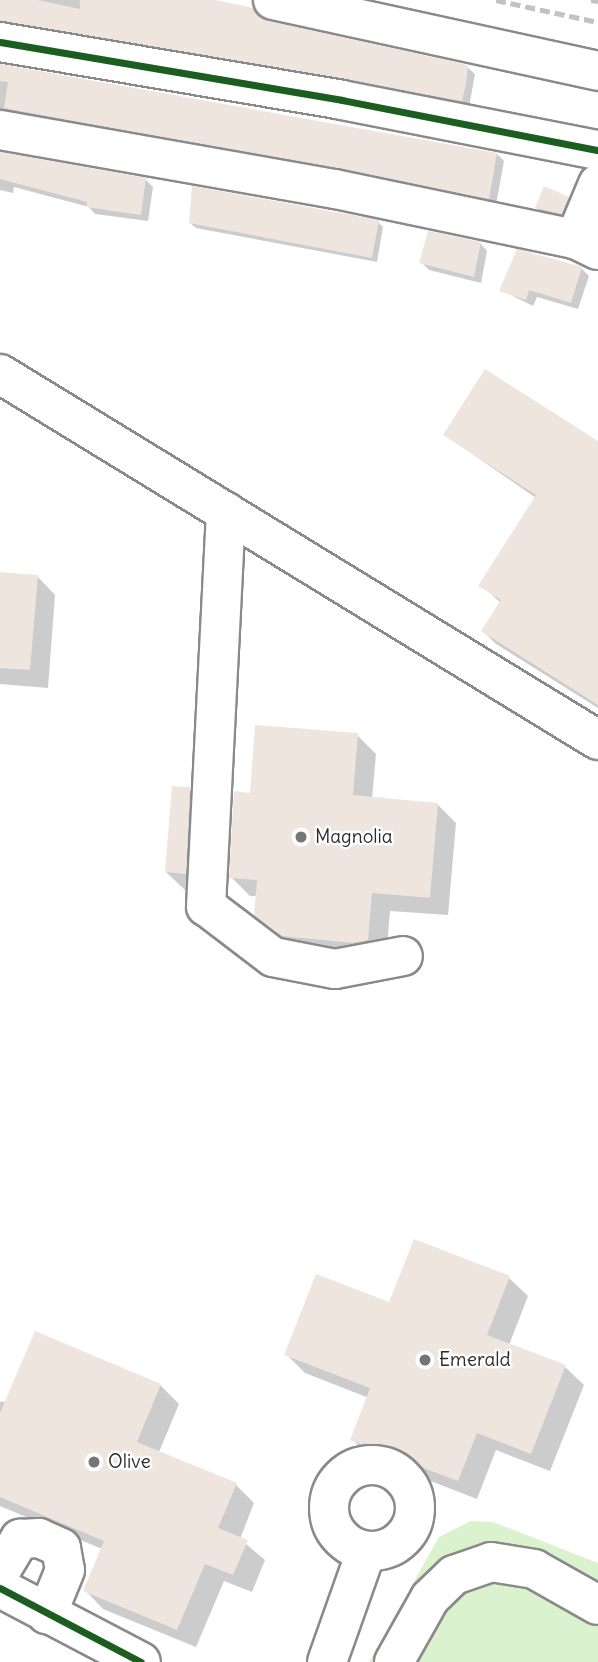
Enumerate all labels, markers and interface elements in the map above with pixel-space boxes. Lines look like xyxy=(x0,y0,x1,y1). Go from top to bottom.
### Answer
place label: Magnolia xyxy=(315,826,393,848)
marker: Magnolia xyxy=(293,829,309,845)
place label: Emerald xyxy=(439,1349,511,1371)
marker: Emerald xyxy=(417,1352,433,1368)
place label: Olive xyxy=(108,1451,151,1473)
marker: Olive xyxy=(86,1454,102,1470)

